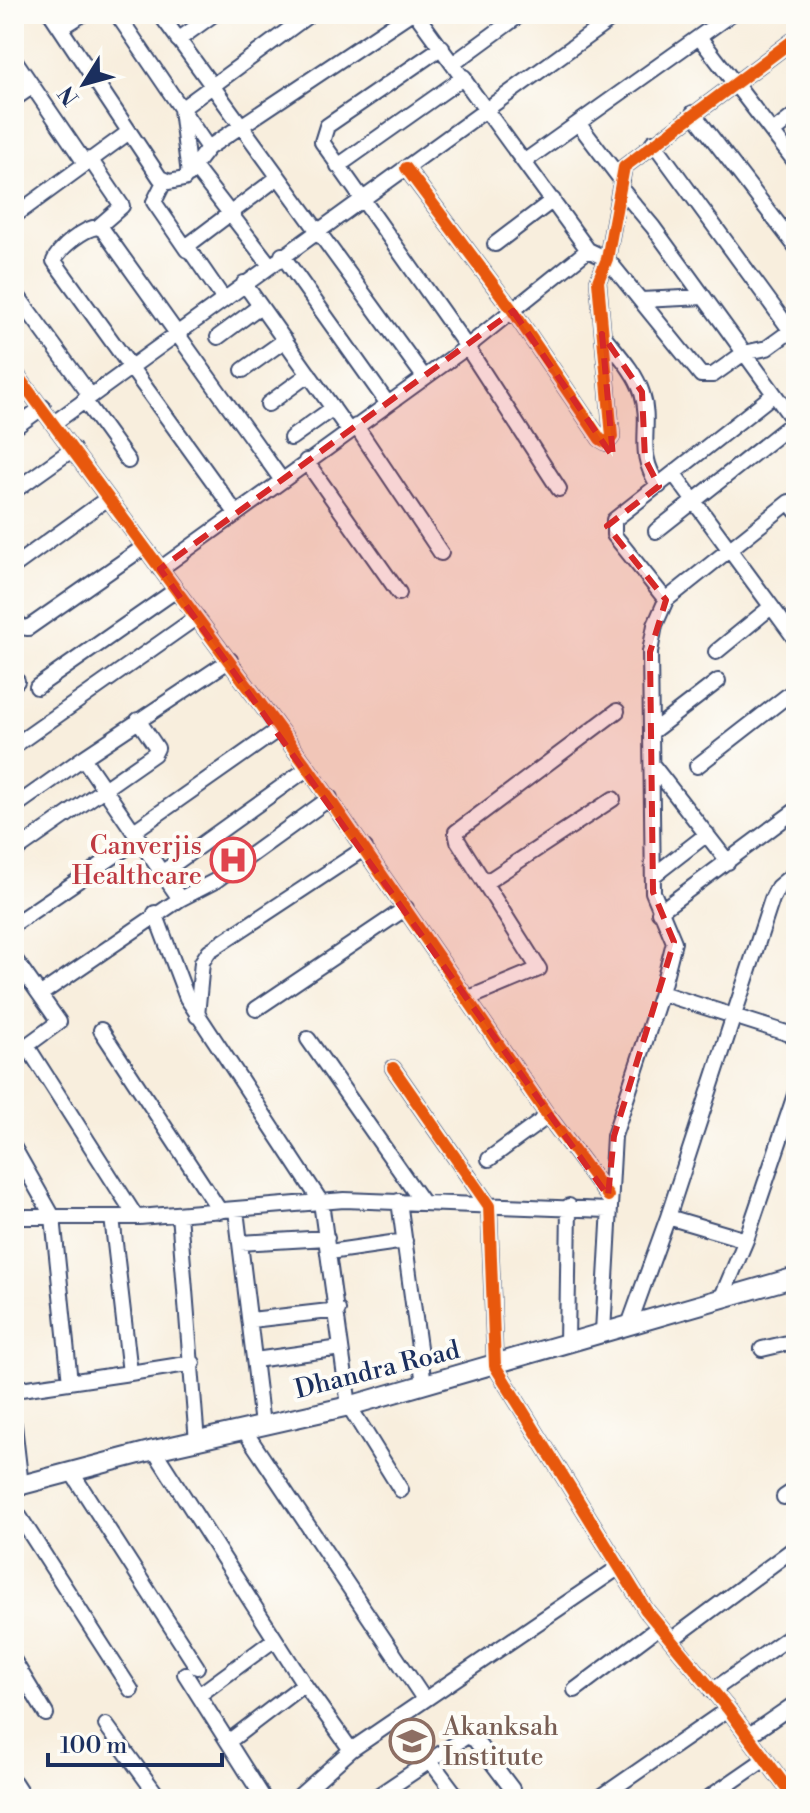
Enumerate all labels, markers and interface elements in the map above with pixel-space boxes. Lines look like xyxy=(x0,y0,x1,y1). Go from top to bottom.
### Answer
north arrow xyxy=(44,44,124,124)
text: N xyxy=(53,80,85,110)
place label: Canverjis Healthcare xyxy=(72,830,202,892)
hospital icon: Canverjis Healthcare xyxy=(209,836,257,884)
street label: Dhandra Road xyxy=(291,1334,463,1406)
place label: Akanksah Institute xyxy=(442,1711,559,1773)
scale bar xyxy=(48,1717,222,1767)
school or university icon: Akanksah Institute xyxy=(388,1717,436,1765)
text: 100 m xyxy=(60,1731,127,1761)

